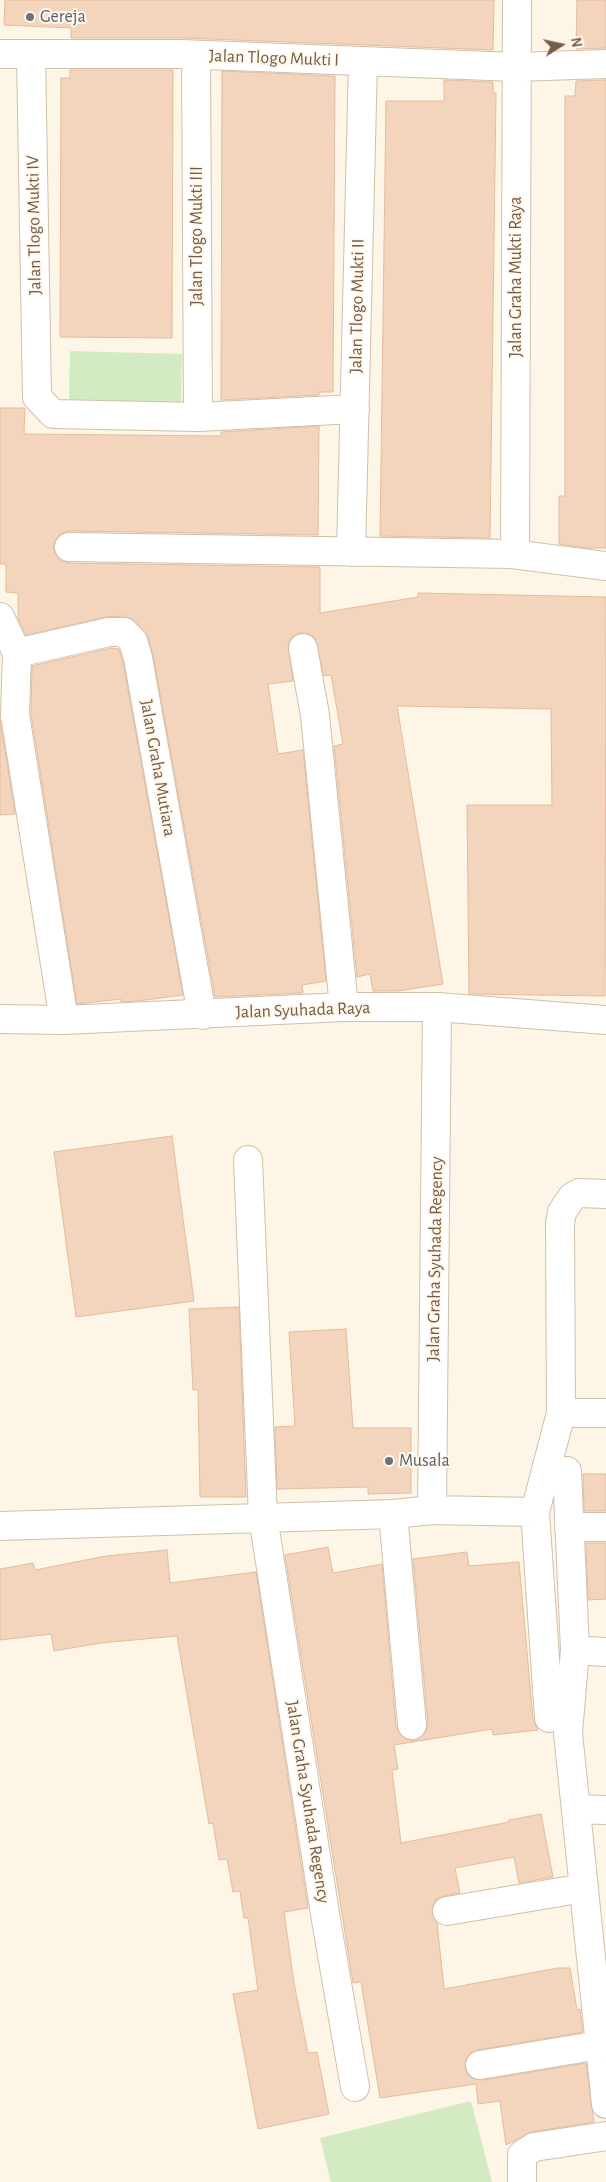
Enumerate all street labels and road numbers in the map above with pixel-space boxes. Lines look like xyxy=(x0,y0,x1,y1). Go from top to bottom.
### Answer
street label: Jalan Tlogo Mukti I xyxy=(209,45,339,71)
street label: Jalan Tlogo Mukti IV xyxy=(22,155,46,295)
street label: Jalan Tlogo Mukti III xyxy=(186,166,208,306)
street label: Jalan Graha Mukti Raya xyxy=(505,196,527,358)
street label: Jalan Tlogo Mukti II xyxy=(345,238,369,374)
street label: Jalan Graha Mutiara xyxy=(135,698,181,838)
street label: Jalan Syuhada Raya xyxy=(235,997,371,1023)
street label: Jalan Graha Syuhada Regency xyxy=(422,1156,448,1362)
street label: Jalan Graha Syuhada Regency xyxy=(281,1699,335,1905)

